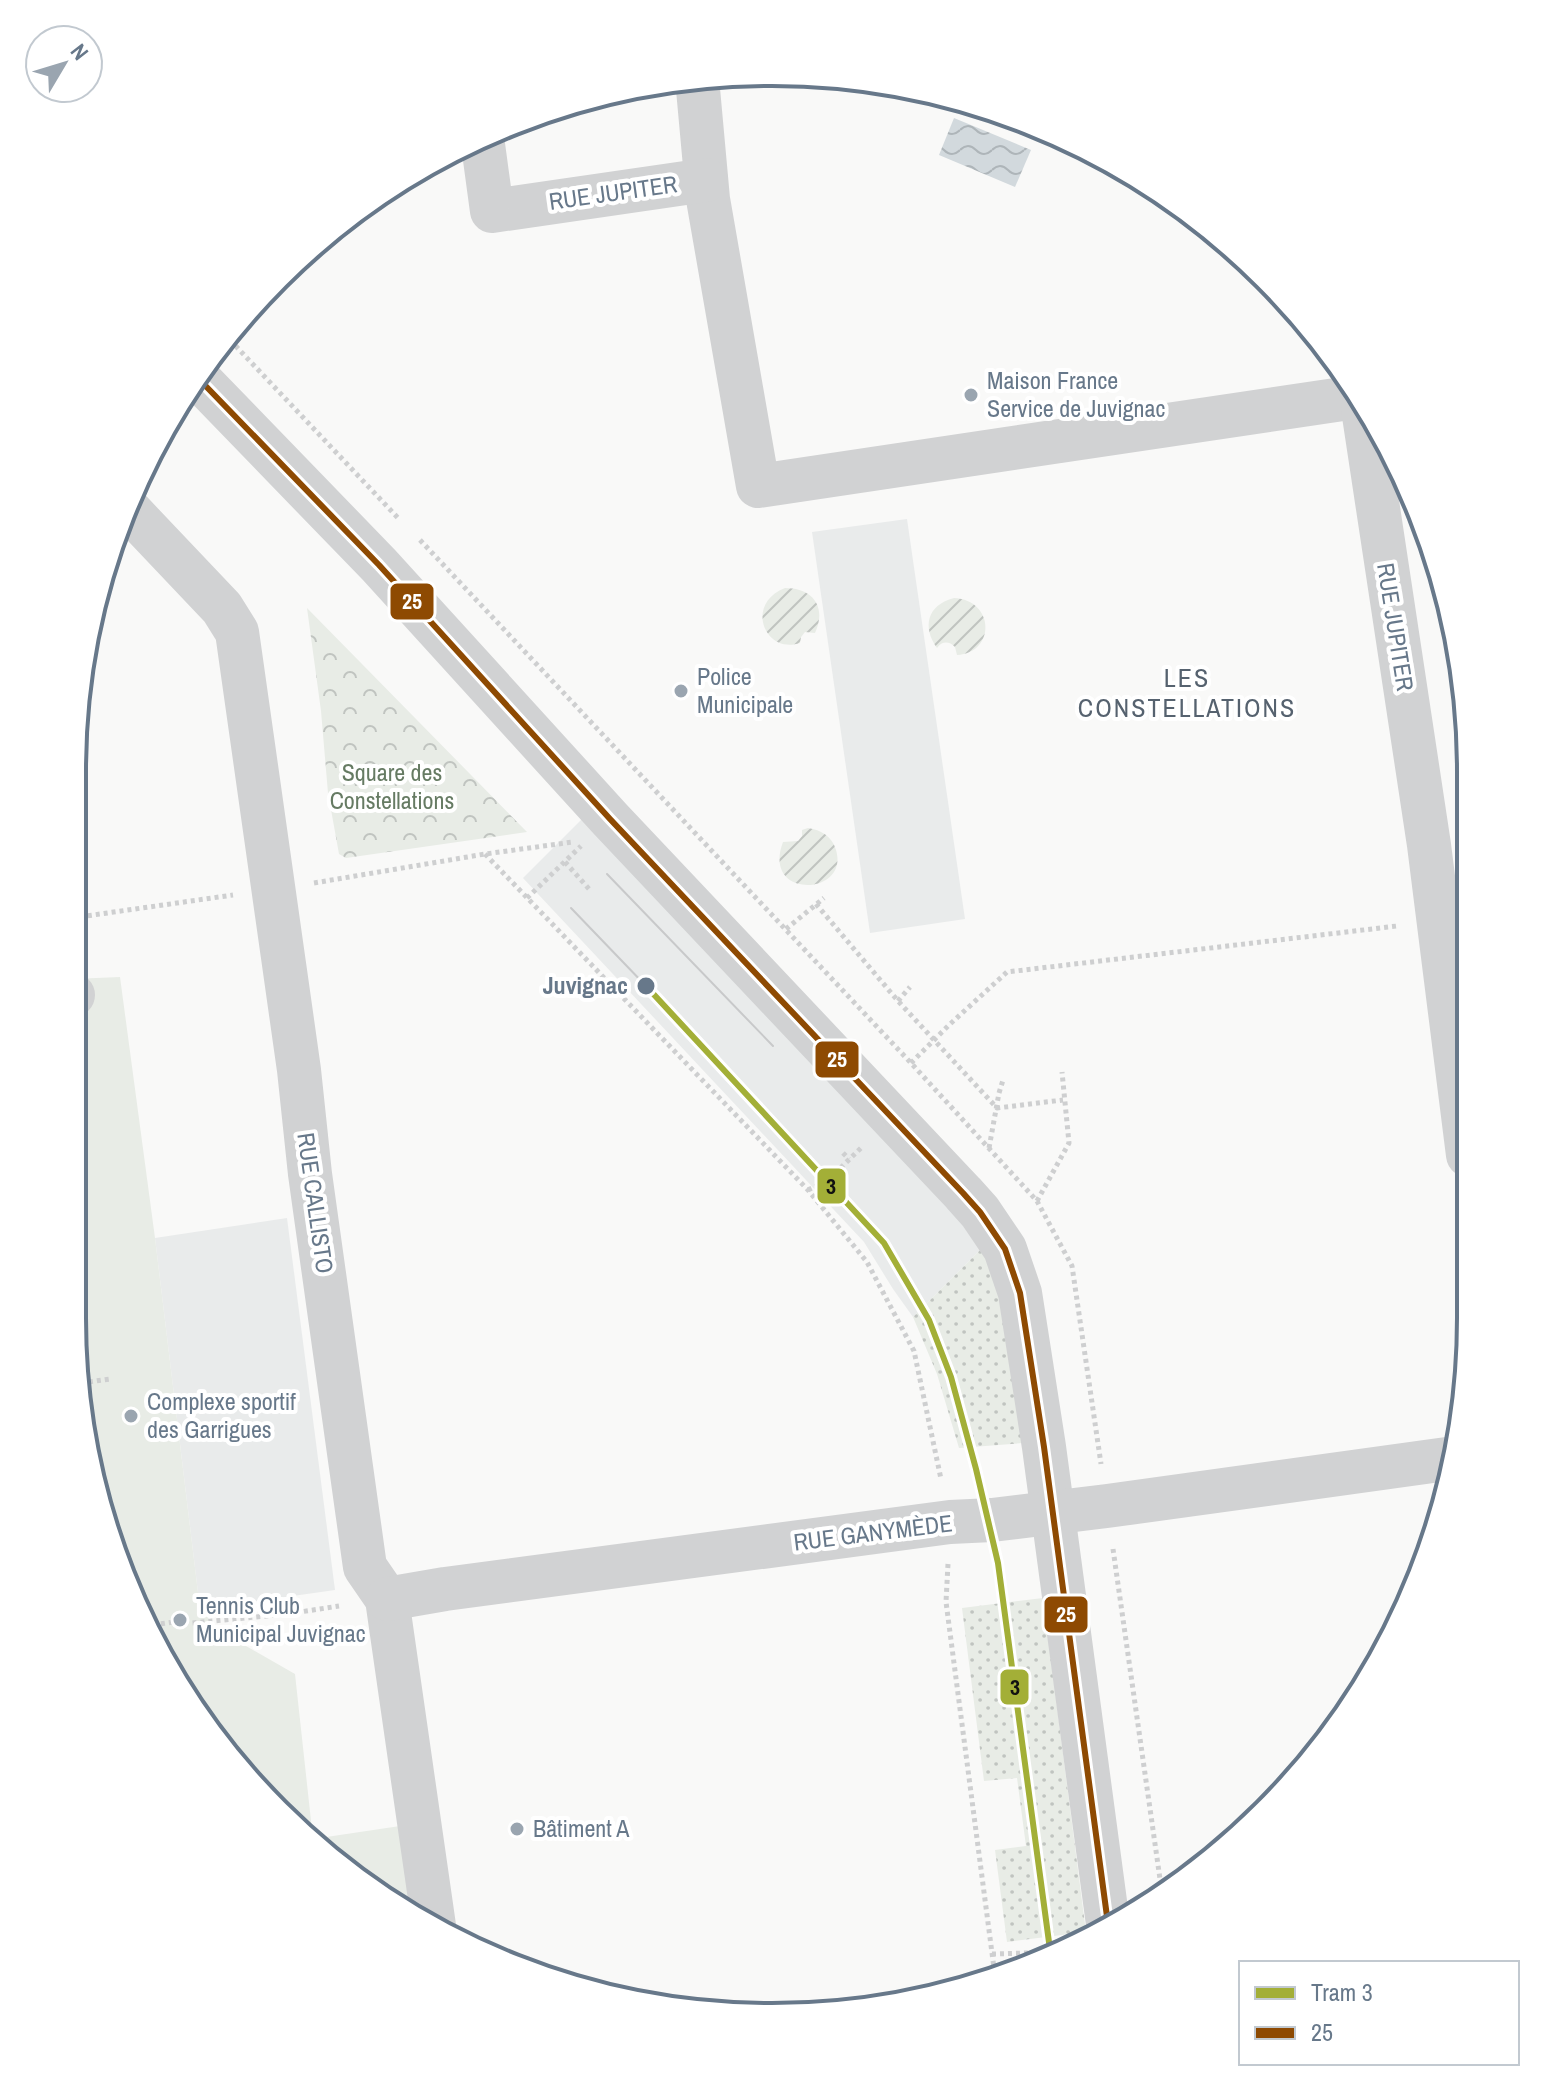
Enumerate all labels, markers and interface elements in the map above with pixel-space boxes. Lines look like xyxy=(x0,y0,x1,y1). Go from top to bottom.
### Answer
north arrow xyxy=(24,24,104,104)
text: N xyxy=(64,37,96,66)
street label: RUE JUPITER xyxy=(547,167,679,217)
place label: Maison France Service de Juvignac xyxy=(987,364,1165,424)
marker: Maison France Service de Juvignac xyxy=(962,386,980,404)
street label: RUE JUPITER xyxy=(1370,561,1422,693)
line badge: 25 xyxy=(389,582,435,621)
text: 25 xyxy=(402,586,422,616)
place label: Police Municipale xyxy=(697,660,793,720)
district label: LES CONSTELLATIONS xyxy=(1078,660,1296,725)
marker: Police Municipale xyxy=(672,682,690,700)
park label: Square des Constellations xyxy=(330,756,454,816)
place label: Juvignac xyxy=(543,969,628,1001)
marker: Juvignac xyxy=(635,975,657,997)
line badge: 25 xyxy=(814,1040,860,1079)
text: 25 xyxy=(827,1044,847,1074)
street label: RUE CALLISTO xyxy=(290,1130,342,1275)
line badge: 3 xyxy=(816,1167,847,1205)
text: 3 xyxy=(826,1171,836,1201)
place label: Complexe sportif des Garrigues xyxy=(147,1385,296,1445)
marker: Complexe sportif des Garrigues xyxy=(122,1407,140,1425)
street label: RUE GANYMÈDE xyxy=(792,1506,954,1558)
place label: Tennis Club Municipal Juvignac xyxy=(196,1589,366,1649)
line badge: 25 xyxy=(1043,1595,1089,1634)
text: 25 xyxy=(1056,1599,1076,1629)
marker: Tennis Club Municipal Juvignac xyxy=(171,1611,189,1629)
line badge: 3 xyxy=(999,1668,1030,1706)
text: 3 xyxy=(1010,1672,1020,1702)
place label: Bâtiment A xyxy=(533,1812,630,1844)
marker: Bâtiment A xyxy=(508,1820,526,1838)
legend xyxy=(1239,1961,1519,2065)
text: Tram 3 xyxy=(1311,1976,1373,2008)
text: 25 xyxy=(1311,2016,1333,2048)

